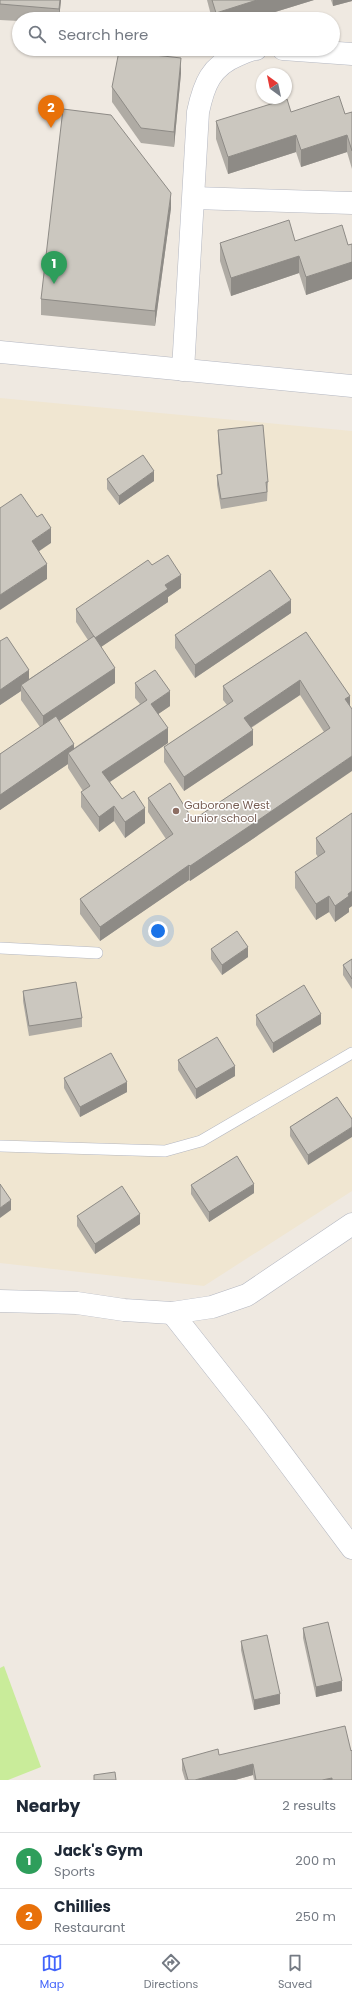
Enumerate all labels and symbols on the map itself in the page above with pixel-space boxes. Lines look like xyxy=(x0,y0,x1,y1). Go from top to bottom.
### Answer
north arrow xyxy=(256,68,292,104)
pin: 2 xyxy=(38,95,64,128)
pin: 1 xyxy=(41,251,67,284)
place label: Gaborone West Junior school xyxy=(184,797,270,826)
marker: Gaborone West Junior school xyxy=(171,806,181,816)
your location xyxy=(148,921,168,941)

